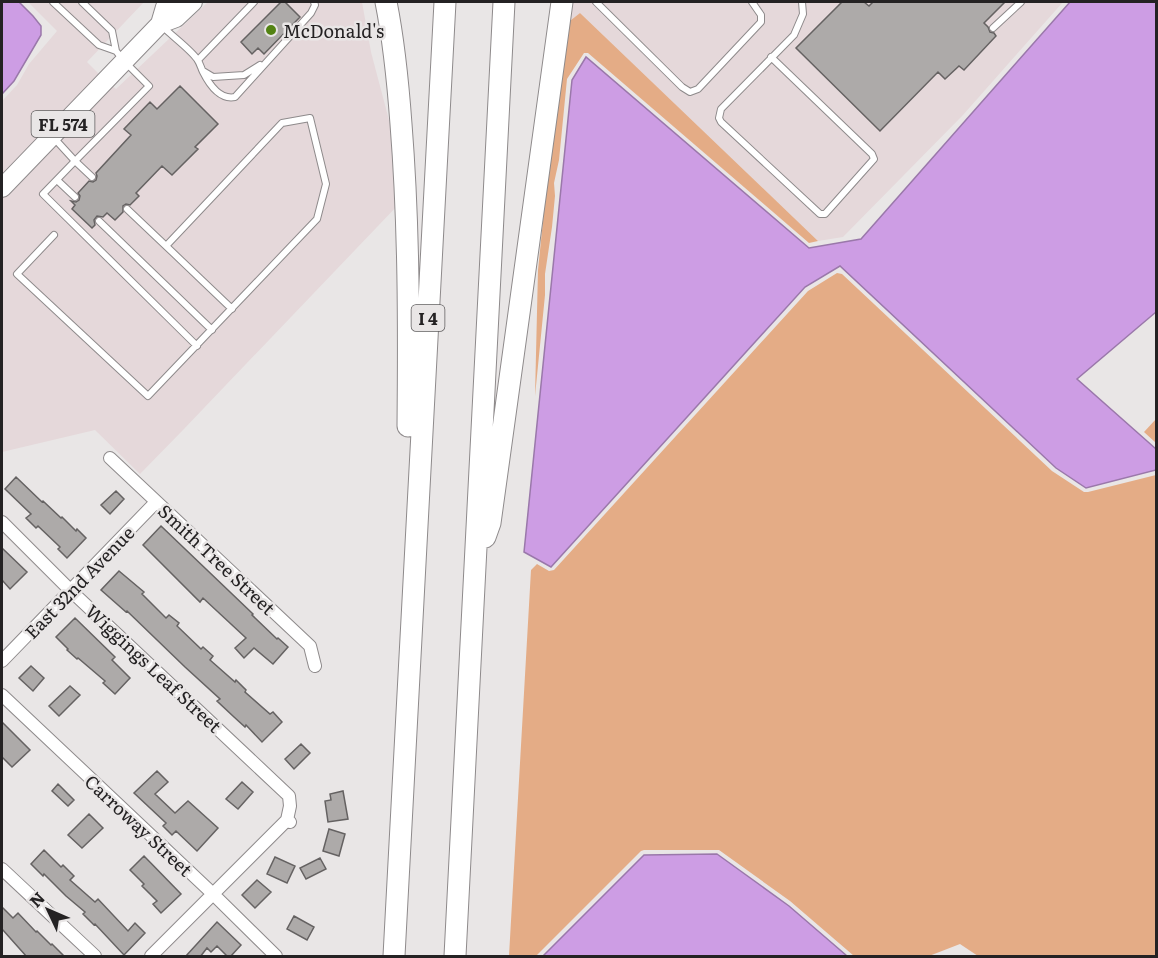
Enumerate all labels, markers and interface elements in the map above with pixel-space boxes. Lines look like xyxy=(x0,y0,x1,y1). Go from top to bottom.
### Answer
place label: McDonald's xyxy=(283,17,384,44)
marker: McDonald's xyxy=(264,23,278,37)
road number: FL 574 xyxy=(32,111,94,137)
road number: I 4 xyxy=(412,305,444,331)
street label: Smith Tree Street xyxy=(152,497,282,621)
street label: East 32nd Avenue xyxy=(18,519,140,645)
street label: Wiggings Leaf Street xyxy=(80,598,229,739)
street label: Carroway Street xyxy=(79,768,199,883)
north arrow xyxy=(18,880,78,940)
text: N xyxy=(23,886,50,912)

